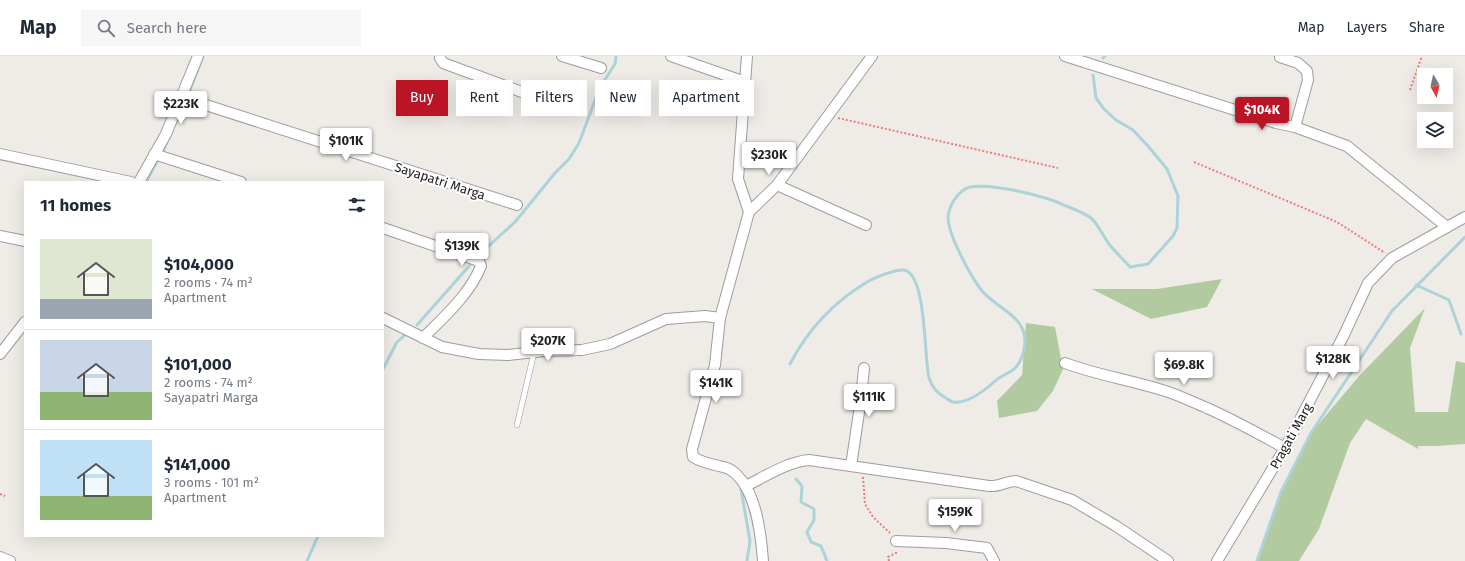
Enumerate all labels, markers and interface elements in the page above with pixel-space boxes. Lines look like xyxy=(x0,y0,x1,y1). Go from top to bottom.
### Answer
search box xyxy=(81,10,361,46)
text: Map xyxy=(20,16,57,39)
icon: search xyxy=(95,17,117,39)
text: Search here xyxy=(127,19,207,37)
text: Map xyxy=(1298,19,1324,36)
text: Layers xyxy=(1346,19,1387,36)
text: Share xyxy=(1409,19,1445,36)
north arrow xyxy=(1417,68,1453,104)
map controls xyxy=(1417,68,1453,148)
chip: Buy xyxy=(396,80,448,116)
chip: Rent xyxy=(456,80,513,116)
chip: Filters xyxy=(521,80,587,116)
chip: New xyxy=(595,80,651,116)
chip: Apartment xyxy=(659,80,754,116)
pin: $223K xyxy=(153,91,209,125)
text: $223K xyxy=(163,96,199,111)
pin: $104K xyxy=(1234,97,1290,131)
text: $104K xyxy=(1244,102,1280,117)
button: layers xyxy=(1417,112,1453,148)
pin: $101K xyxy=(318,128,374,162)
text: $101K xyxy=(329,133,363,148)
pin: $230K xyxy=(741,142,797,176)
text: $230K xyxy=(751,147,787,162)
street label: Sayapatri Marga xyxy=(393,159,487,203)
icon: filters xyxy=(346,194,368,216)
text: 11 homes xyxy=(40,195,111,216)
pin: $139K xyxy=(434,233,490,267)
text: $139K xyxy=(445,238,479,253)
text: $104,000 xyxy=(164,254,234,275)
icon: home xyxy=(72,255,120,303)
text: 2 rooms · 74 m² xyxy=(164,275,253,290)
text: Apartment xyxy=(164,290,226,305)
pin: $207K xyxy=(520,328,576,362)
text: $207K xyxy=(530,333,566,348)
pin: $128K xyxy=(1305,346,1361,380)
text: $128K xyxy=(1315,351,1351,366)
pin: $69.8K xyxy=(1151,352,1217,386)
text: $101,000 xyxy=(164,354,232,375)
icon: home xyxy=(72,356,120,404)
text: $69.8K xyxy=(1164,357,1204,372)
pin: $141K xyxy=(688,370,744,404)
text: 2 rooms · 74 m² xyxy=(164,375,253,390)
text: $141K xyxy=(699,375,733,390)
pin: $111K xyxy=(841,384,897,418)
text: $111K xyxy=(853,389,885,404)
text: Sayapatri Marga xyxy=(164,390,258,405)
street label: Pragati Marg xyxy=(1267,400,1315,472)
text: $141,000 xyxy=(164,454,231,475)
icon: home xyxy=(72,456,120,504)
text: 3 rooms · 101 m² xyxy=(164,475,259,490)
text: Apartment xyxy=(164,490,226,505)
pin: $159K xyxy=(927,499,983,533)
text: $159K xyxy=(938,504,972,519)

